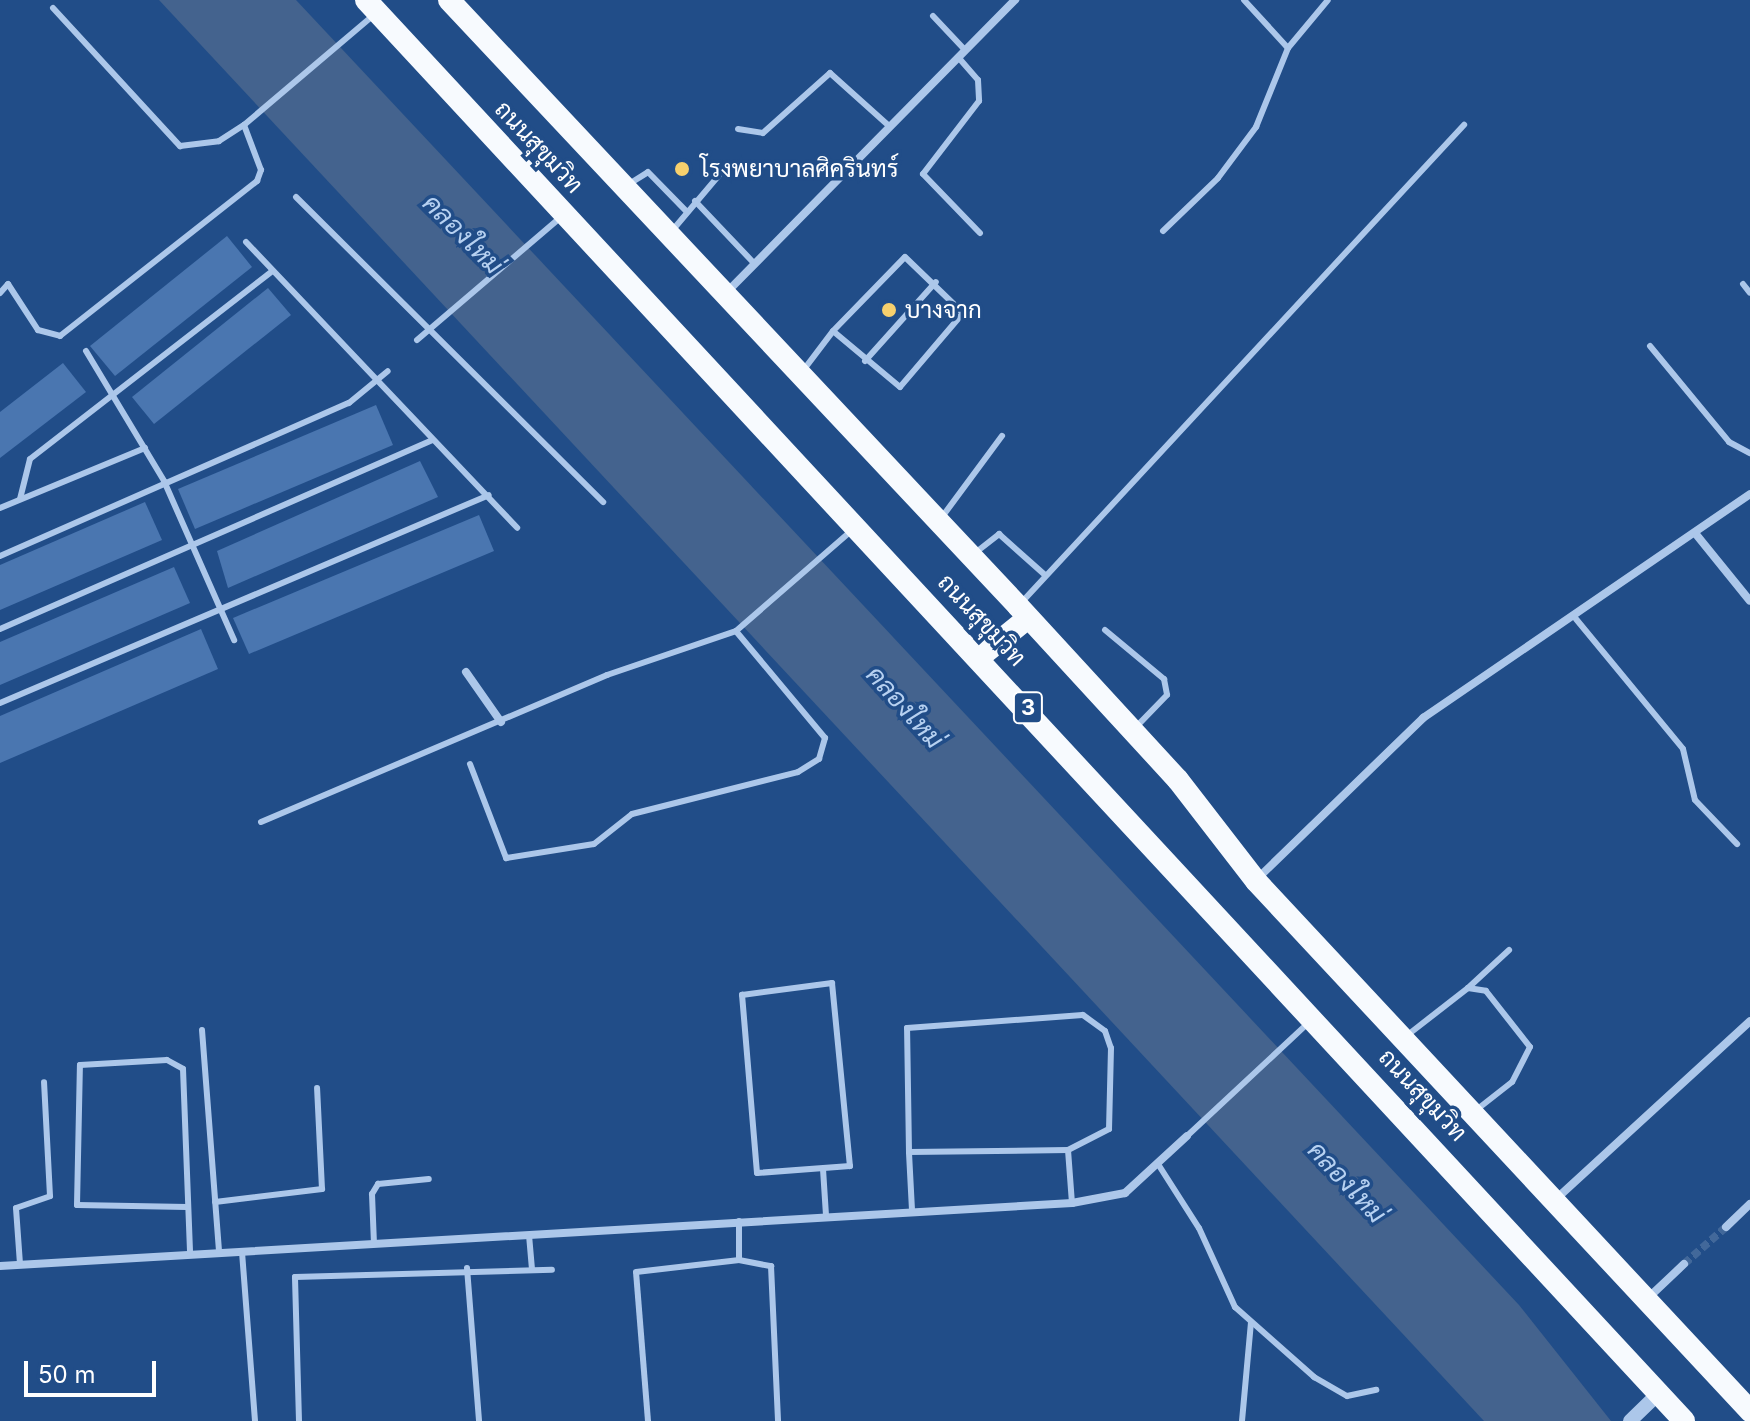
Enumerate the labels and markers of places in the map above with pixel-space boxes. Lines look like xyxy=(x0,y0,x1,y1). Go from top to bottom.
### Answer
place label: โรงพยาบาลศิครินทร์ xyxy=(700,155,899,183)
marker: โรงพยาบาลศิครินทร์ xyxy=(671,158,693,180)
place label: บางจาก xyxy=(905,296,982,324)
marker: บางจาก xyxy=(880,301,898,319)

